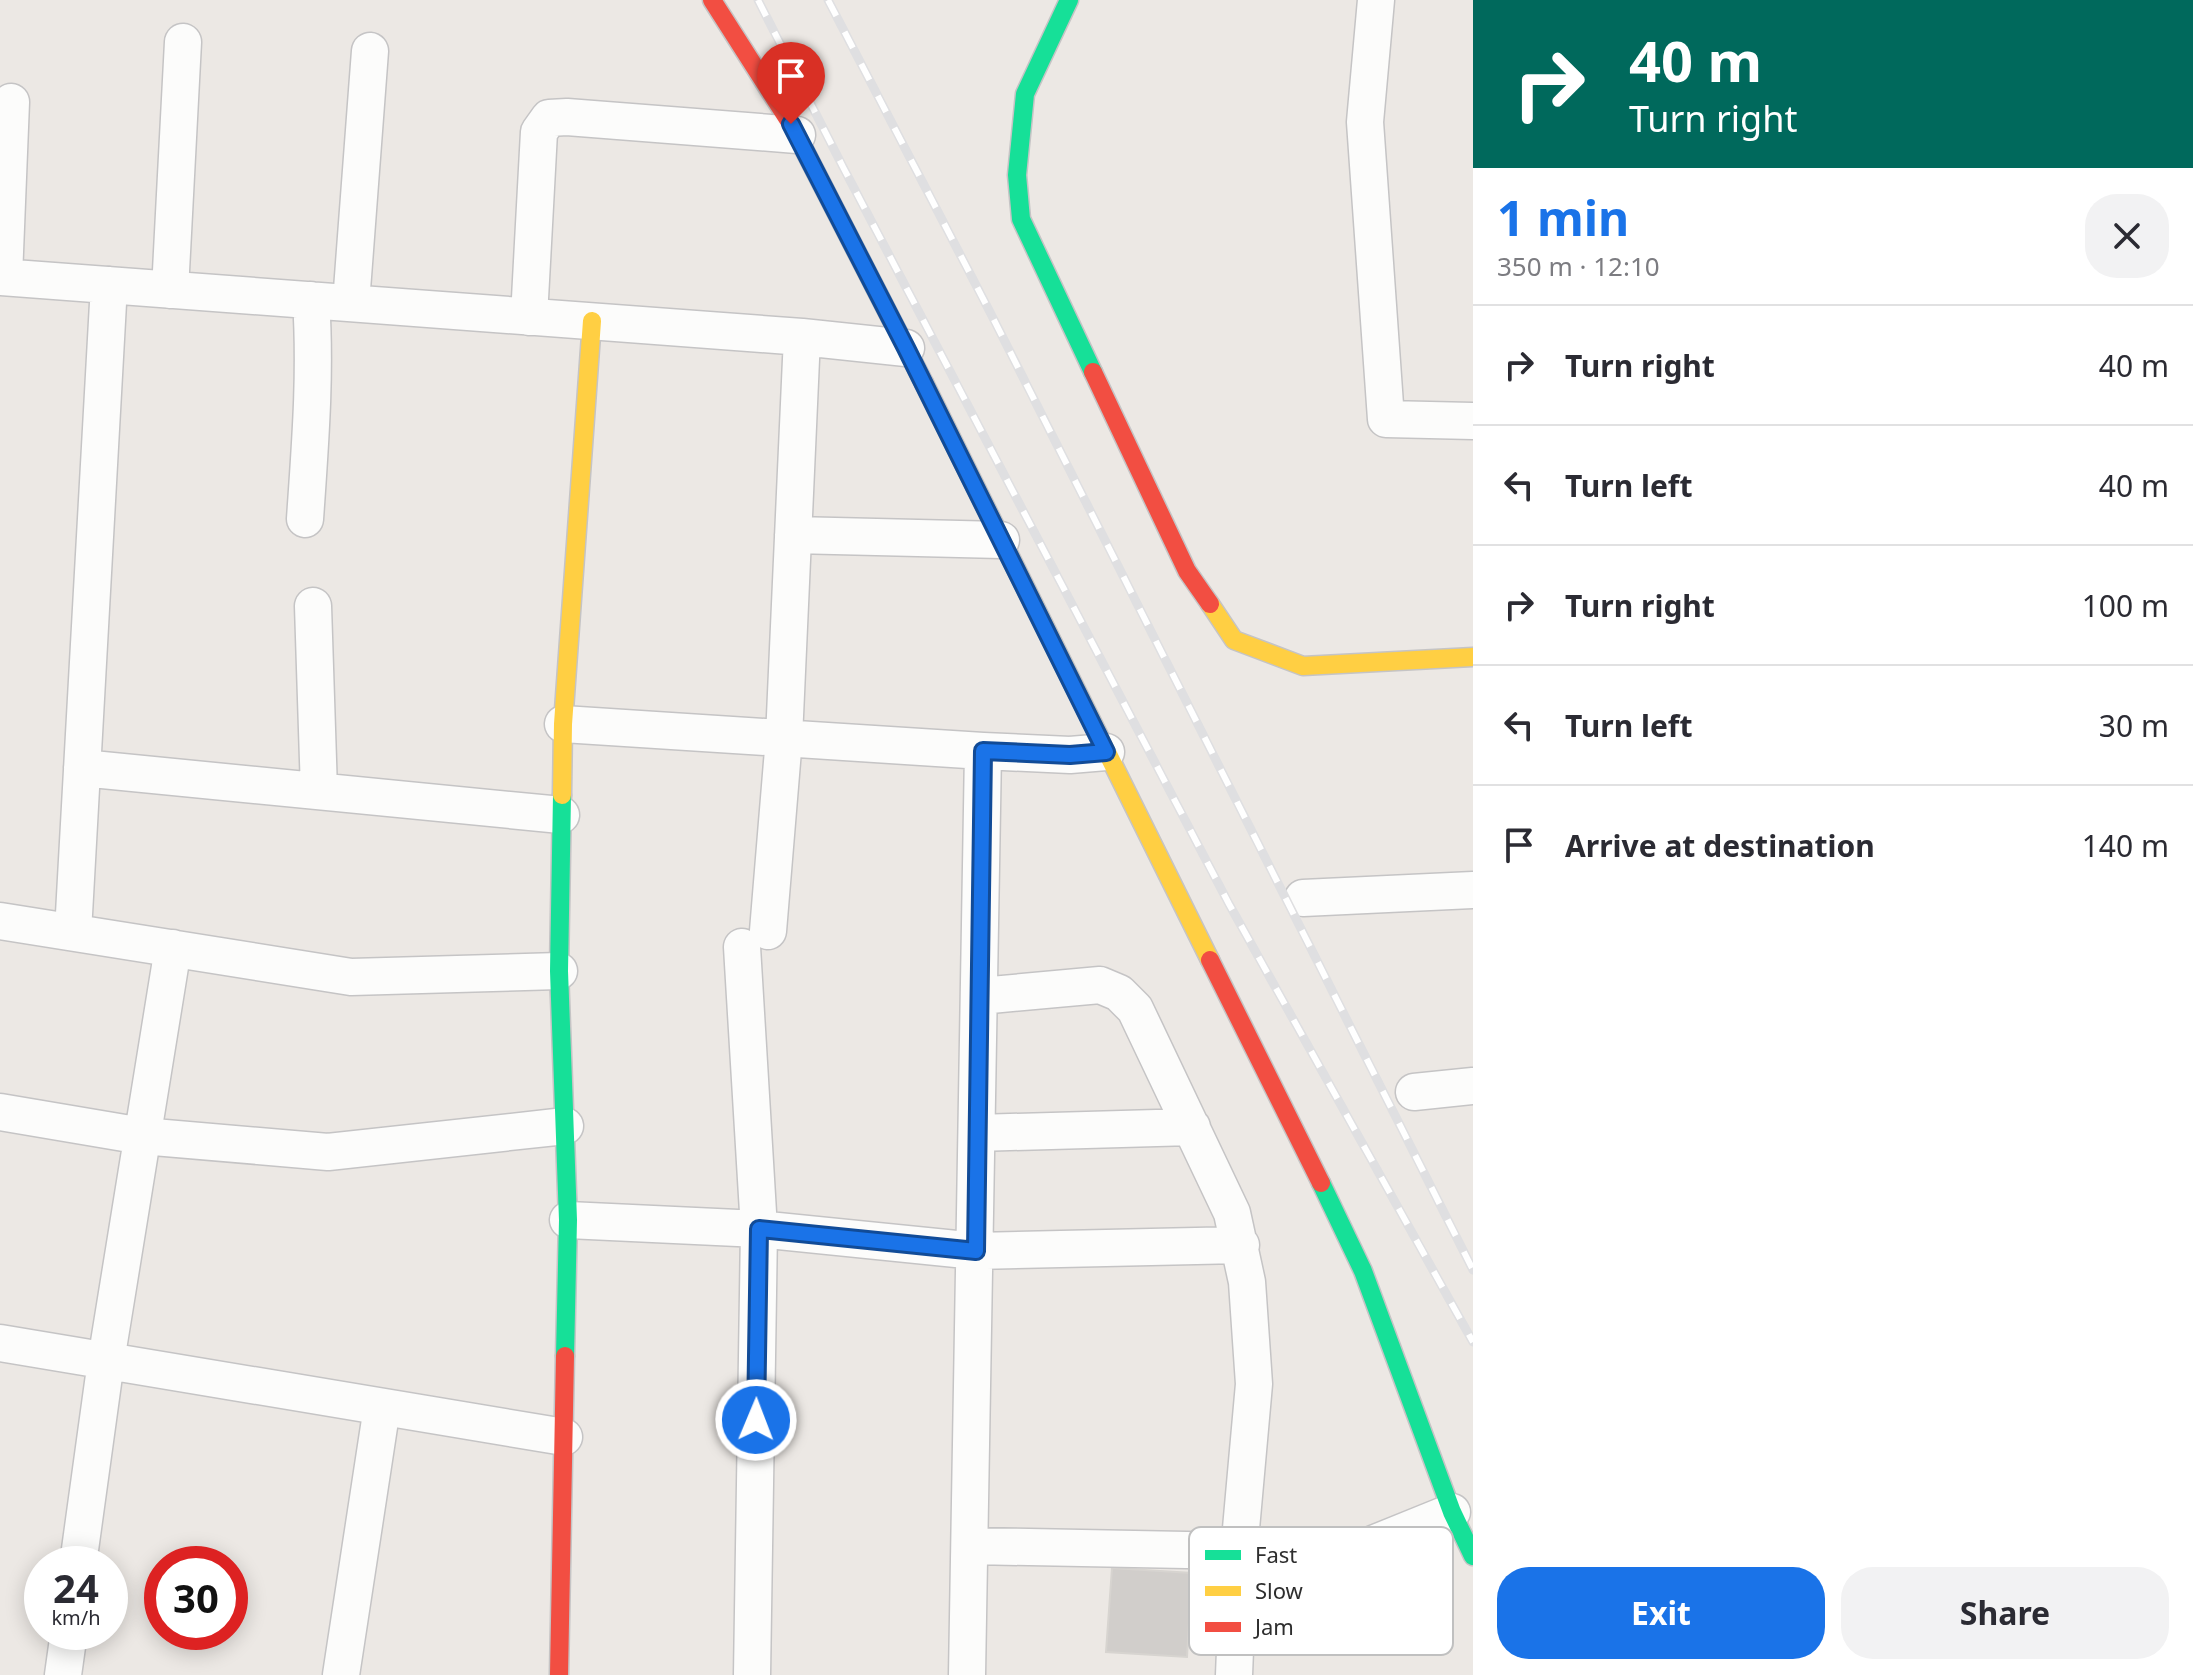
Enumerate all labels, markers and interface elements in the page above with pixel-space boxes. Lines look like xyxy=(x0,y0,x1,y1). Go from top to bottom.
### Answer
text: 40 m xyxy=(1629,22,1762,98)
icon: right xyxy=(1497,32,1601,136)
pin xyxy=(757,42,825,124)
icon: arrive xyxy=(769,54,813,98)
text: Turn right xyxy=(1629,94,1797,143)
text: 1 min xyxy=(1497,185,1629,250)
button: close xyxy=(2085,194,2169,278)
text: 350 m · 12:10 xyxy=(1497,248,1660,284)
icon: right xyxy=(1497,343,1541,387)
text: Turn right xyxy=(1565,345,1715,386)
text: 40 m xyxy=(2099,345,2169,386)
icon: left xyxy=(1497,463,1541,507)
text: Turn left xyxy=(1565,465,1693,506)
text: 40 m xyxy=(2099,465,2169,506)
icon: right xyxy=(1497,583,1541,627)
text: Turn right xyxy=(1565,585,1715,626)
text: 100 m xyxy=(2082,585,2169,626)
icon: left xyxy=(1497,703,1541,747)
text: Turn left xyxy=(1565,705,1693,746)
text: 30 m xyxy=(2099,705,2169,746)
icon: arrive xyxy=(1497,823,1541,867)
text: Arrive at destination xyxy=(1565,825,1875,866)
text: 140 m xyxy=(2082,825,2169,866)
position arrow xyxy=(714,1378,798,1462)
legend xyxy=(1189,1527,1453,1655)
text: Fast xyxy=(1255,1539,1297,1569)
speed limit sign: 30 xyxy=(144,1546,248,1650)
text: 24 xyxy=(53,1560,99,1615)
button: Exit xyxy=(1497,1567,1825,1659)
button: Share xyxy=(1841,1567,2169,1659)
text: Slow xyxy=(1255,1575,1304,1605)
text: km/h xyxy=(51,1604,101,1631)
text: Jam xyxy=(1253,1611,1294,1641)

